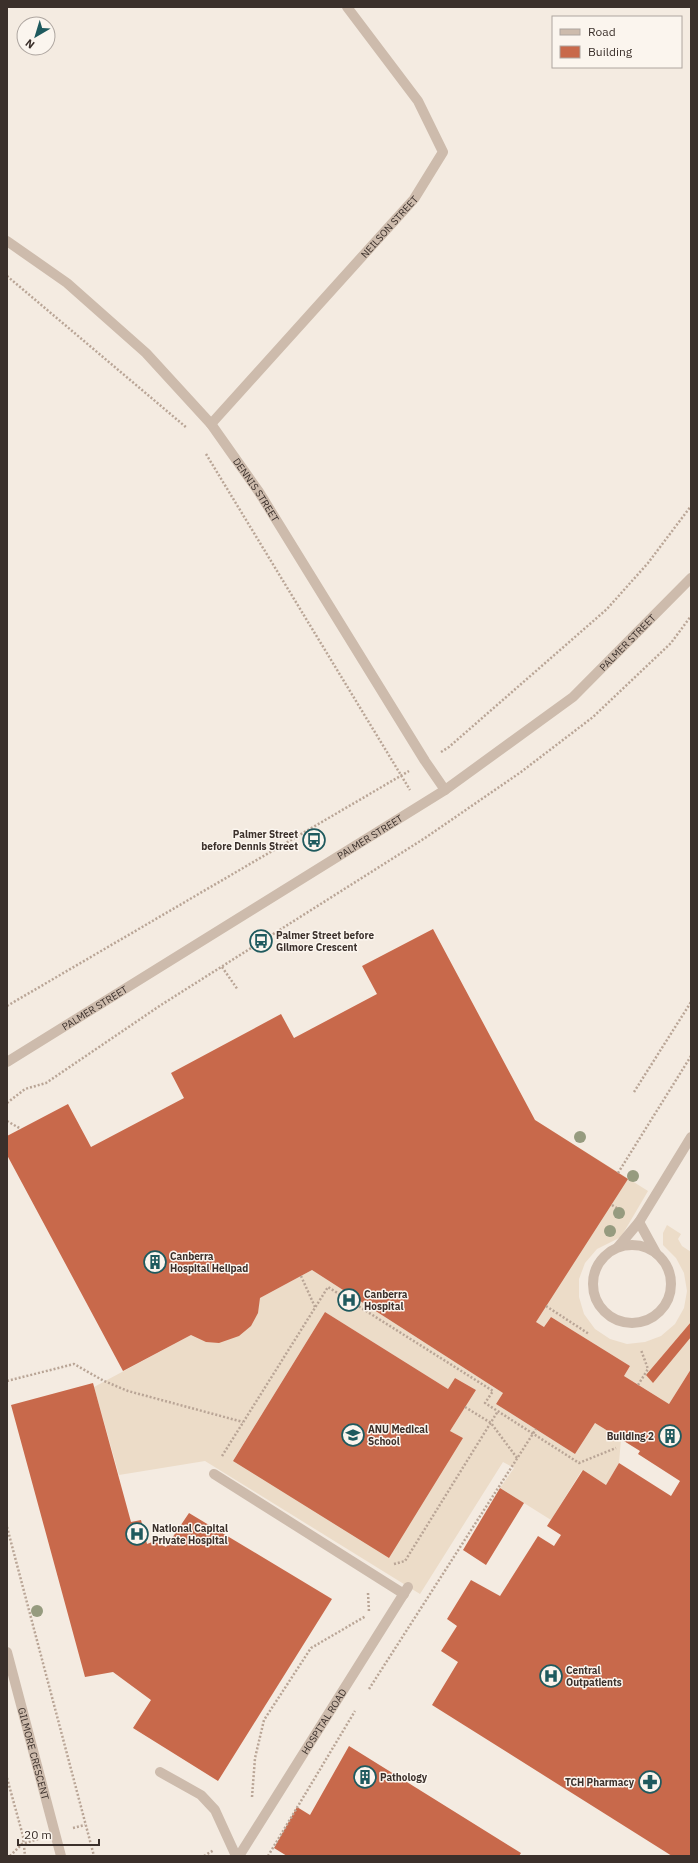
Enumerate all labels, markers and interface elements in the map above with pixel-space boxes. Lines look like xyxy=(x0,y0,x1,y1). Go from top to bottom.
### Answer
north arrow xyxy=(16,16,56,56)
legend xyxy=(552,16,682,68)
text: Road xyxy=(588,24,616,39)
text: N xyxy=(22,36,37,52)
text: Building xyxy=(588,44,633,59)
street label: NEILSON STREET xyxy=(358,193,421,261)
street label: DENNIS STREET xyxy=(230,456,282,525)
street label: PALMER STREET xyxy=(597,611,659,674)
street label: PALMER STREET xyxy=(335,812,406,862)
bus stop icon: Palmer Street before Dennis Street xyxy=(301,827,327,853)
place label: Palmer Street before Dennis Street xyxy=(201,828,298,853)
bus stop icon: Palmer Street before Gilmore Crescent xyxy=(248,928,274,954)
place label: Palmer Street before Gilmore Crescent xyxy=(276,929,374,954)
street label: PALMER STREET xyxy=(59,983,130,1033)
building icon: Canberra Hospital Helipad xyxy=(142,1249,168,1275)
place label: Canberra Hospital Helipad xyxy=(170,1250,248,1275)
hospital icon: Canberra Hospital xyxy=(336,1287,362,1313)
place label: Canberra Hospital xyxy=(364,1288,408,1313)
school or university icon: ANU Medical School xyxy=(340,1422,366,1448)
place label: ANU Medical School xyxy=(368,1423,428,1448)
building icon: Building 2 xyxy=(657,1423,683,1449)
place label: Building 2 xyxy=(607,1430,654,1443)
hospital icon: National Capital Private Hospital xyxy=(124,1521,150,1547)
place label: National Capital Private Hospital xyxy=(152,1522,228,1547)
hospital icon: Central Outpatients xyxy=(538,1663,564,1689)
place label: Central Outpatients xyxy=(566,1664,622,1689)
street label: HOSPITAL ROAD xyxy=(298,1686,350,1757)
street label: GILMORE CRESCENT xyxy=(15,1706,52,1801)
building icon: Pathology xyxy=(352,1764,378,1790)
pharmacy icon: TCH Pharmacy xyxy=(637,1769,663,1795)
place label: Pathology xyxy=(380,1771,428,1784)
place label: TCH Pharmacy xyxy=(565,1776,635,1789)
scale bar xyxy=(18,1821,99,1847)
text: 20 m xyxy=(24,1827,52,1842)

